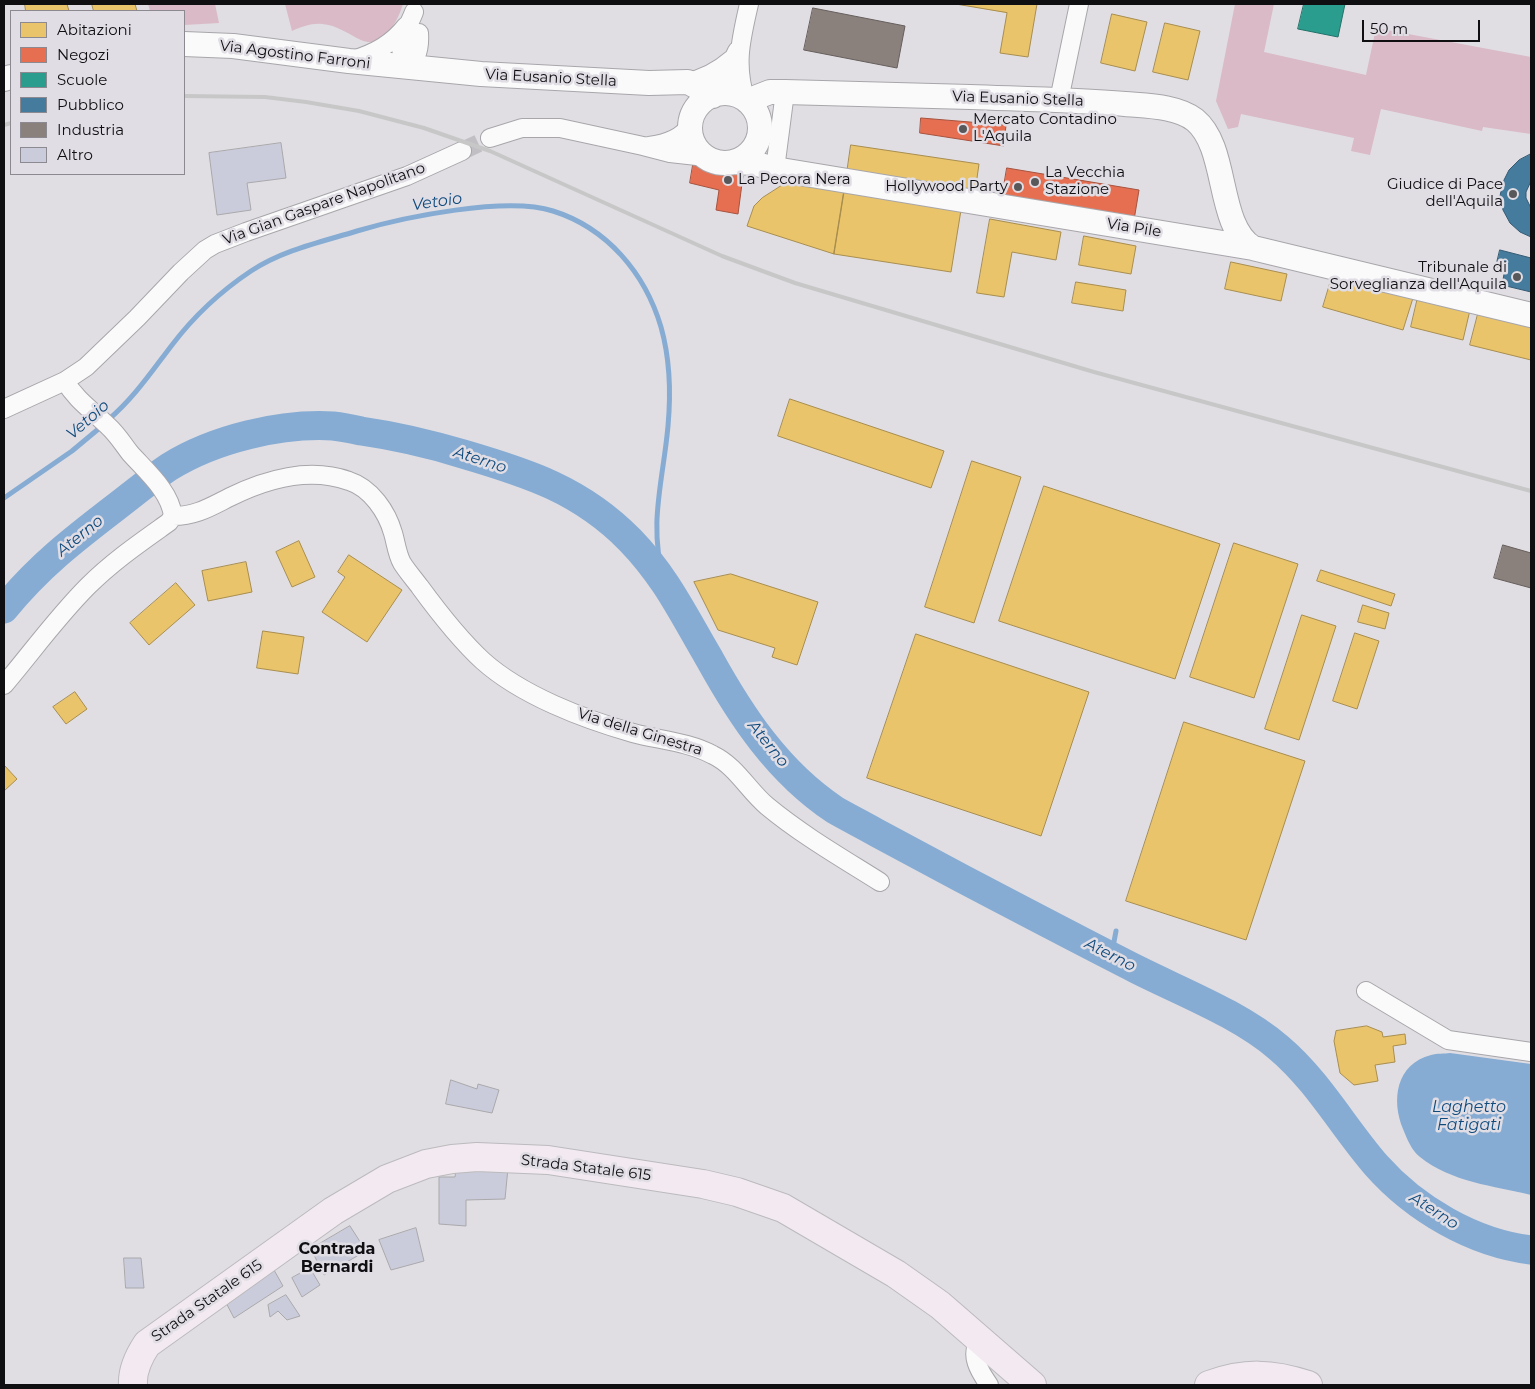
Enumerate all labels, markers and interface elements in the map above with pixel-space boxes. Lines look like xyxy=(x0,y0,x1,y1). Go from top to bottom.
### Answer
legend xyxy=(10,10,185,175)
scale bar xyxy=(1365,10,1482,42)
text: 50 m xyxy=(1370,19,1408,38)
text: Abitazioni xyxy=(57,20,132,39)
street label: Via Agostino Farroni xyxy=(219,37,371,73)
text: Negozi xyxy=(57,45,110,64)
street label: Via Eusanio Stella xyxy=(485,66,617,90)
text: Scuole xyxy=(57,70,107,89)
street label: Via Eusanio Stella xyxy=(952,88,1084,110)
text: Pubblico xyxy=(57,95,124,114)
place label: Mercato Contadino L'Aquila xyxy=(973,111,1117,146)
text: Industria xyxy=(57,120,124,139)
marker: Mercato Contadino L'Aquila xyxy=(957,123,969,135)
text: Altro xyxy=(57,145,93,164)
street label: Via Gian Gaspare Napolitano xyxy=(220,159,428,249)
place label: La Vecchia Stazione xyxy=(1045,164,1125,199)
place label: La Pecora Nera xyxy=(738,171,851,189)
marker: La Pecora Nera xyxy=(722,174,734,186)
marker: La Vecchia Stazione xyxy=(1029,176,1041,188)
place label: Giudice di Pace dell'Aquila xyxy=(1387,176,1503,211)
place label: Hollywood Party xyxy=(885,178,1008,196)
marker: Hollywood Party xyxy=(1012,181,1024,193)
marker: Giudice di Pace dell'Aquila xyxy=(1507,188,1519,200)
water label: Vetoio xyxy=(411,189,463,215)
street label: Via Pile xyxy=(1105,215,1163,241)
place label: Tribunale di Sorveglianza dell'Aquila xyxy=(1330,259,1507,294)
marker: Tribunale di Sorveglianza dell'Aquila xyxy=(1511,271,1523,283)
water label: Vetoio xyxy=(63,396,113,444)
water label: Aterno xyxy=(451,442,509,478)
water label: Aterno xyxy=(53,511,107,561)
street label: Via della Ginestra xyxy=(575,704,705,760)
water label: Aterno xyxy=(743,717,793,771)
water label: Aterno xyxy=(1081,934,1139,976)
water label: Laghetto Fatigati xyxy=(1432,1097,1506,1135)
street label: Strada Statale 615 xyxy=(520,1151,652,1185)
water label: Aterno xyxy=(1406,1188,1462,1234)
district label: Contrada Bernardi xyxy=(299,1239,375,1277)
street label: Strada Statale 615 xyxy=(148,1256,266,1346)

